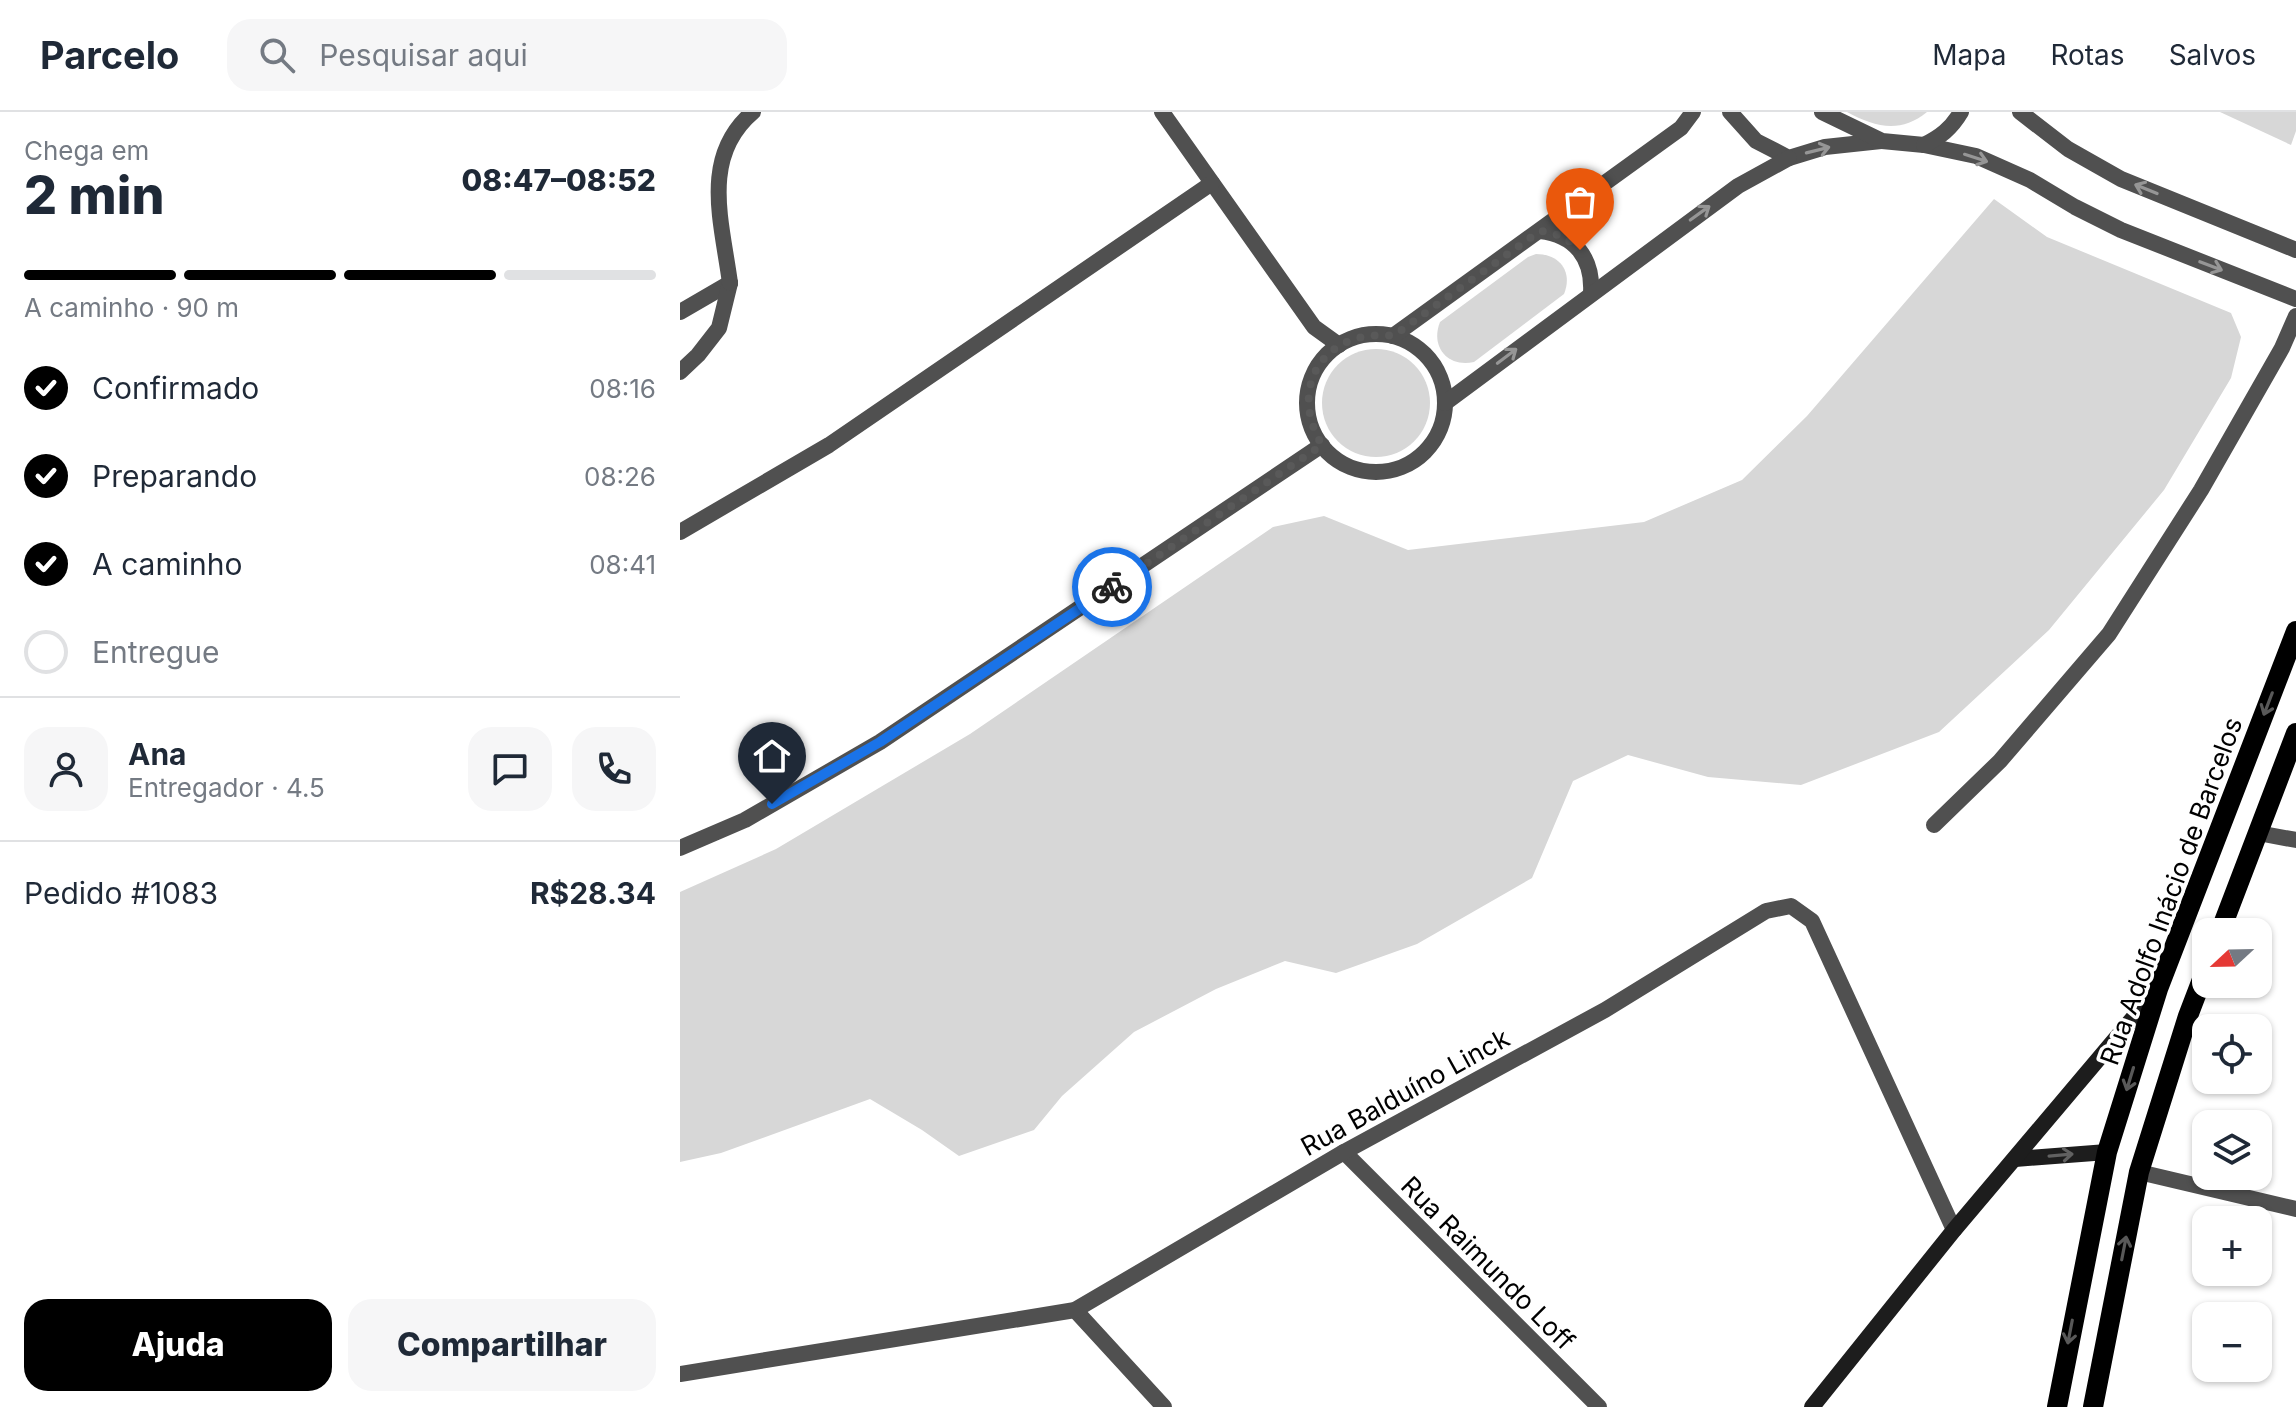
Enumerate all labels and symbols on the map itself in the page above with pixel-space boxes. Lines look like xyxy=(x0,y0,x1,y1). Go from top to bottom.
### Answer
one-way arrow xyxy=(1804,141,1830,156)
one-way arrow xyxy=(1963,151,1988,166)
pin xyxy=(1546,168,1614,250)
one-way arrow xyxy=(2134,181,2159,195)
one-way arrow xyxy=(1689,205,1711,221)
one-way arrow xyxy=(2198,260,2223,274)
one-way arrow xyxy=(1496,348,1518,365)
courier xyxy=(1072,547,1152,627)
one-way arrow xyxy=(2260,691,2274,716)
street label: Rua Adolfo Inácio de Barcelos xyxy=(2094,713,2248,1069)
pin xyxy=(738,722,806,804)
north arrow xyxy=(2192,918,2272,998)
street label: Rua Balduíno Linck xyxy=(1295,1022,1515,1162)
one-way arrow xyxy=(2122,1066,2137,1092)
one-way arrow xyxy=(2047,1148,2074,1163)
street label: Rua Raimundo Loff xyxy=(1395,1170,1581,1356)
one-way arrow xyxy=(2117,1236,2132,1261)
one-way arrow xyxy=(2062,1319,2077,1344)

